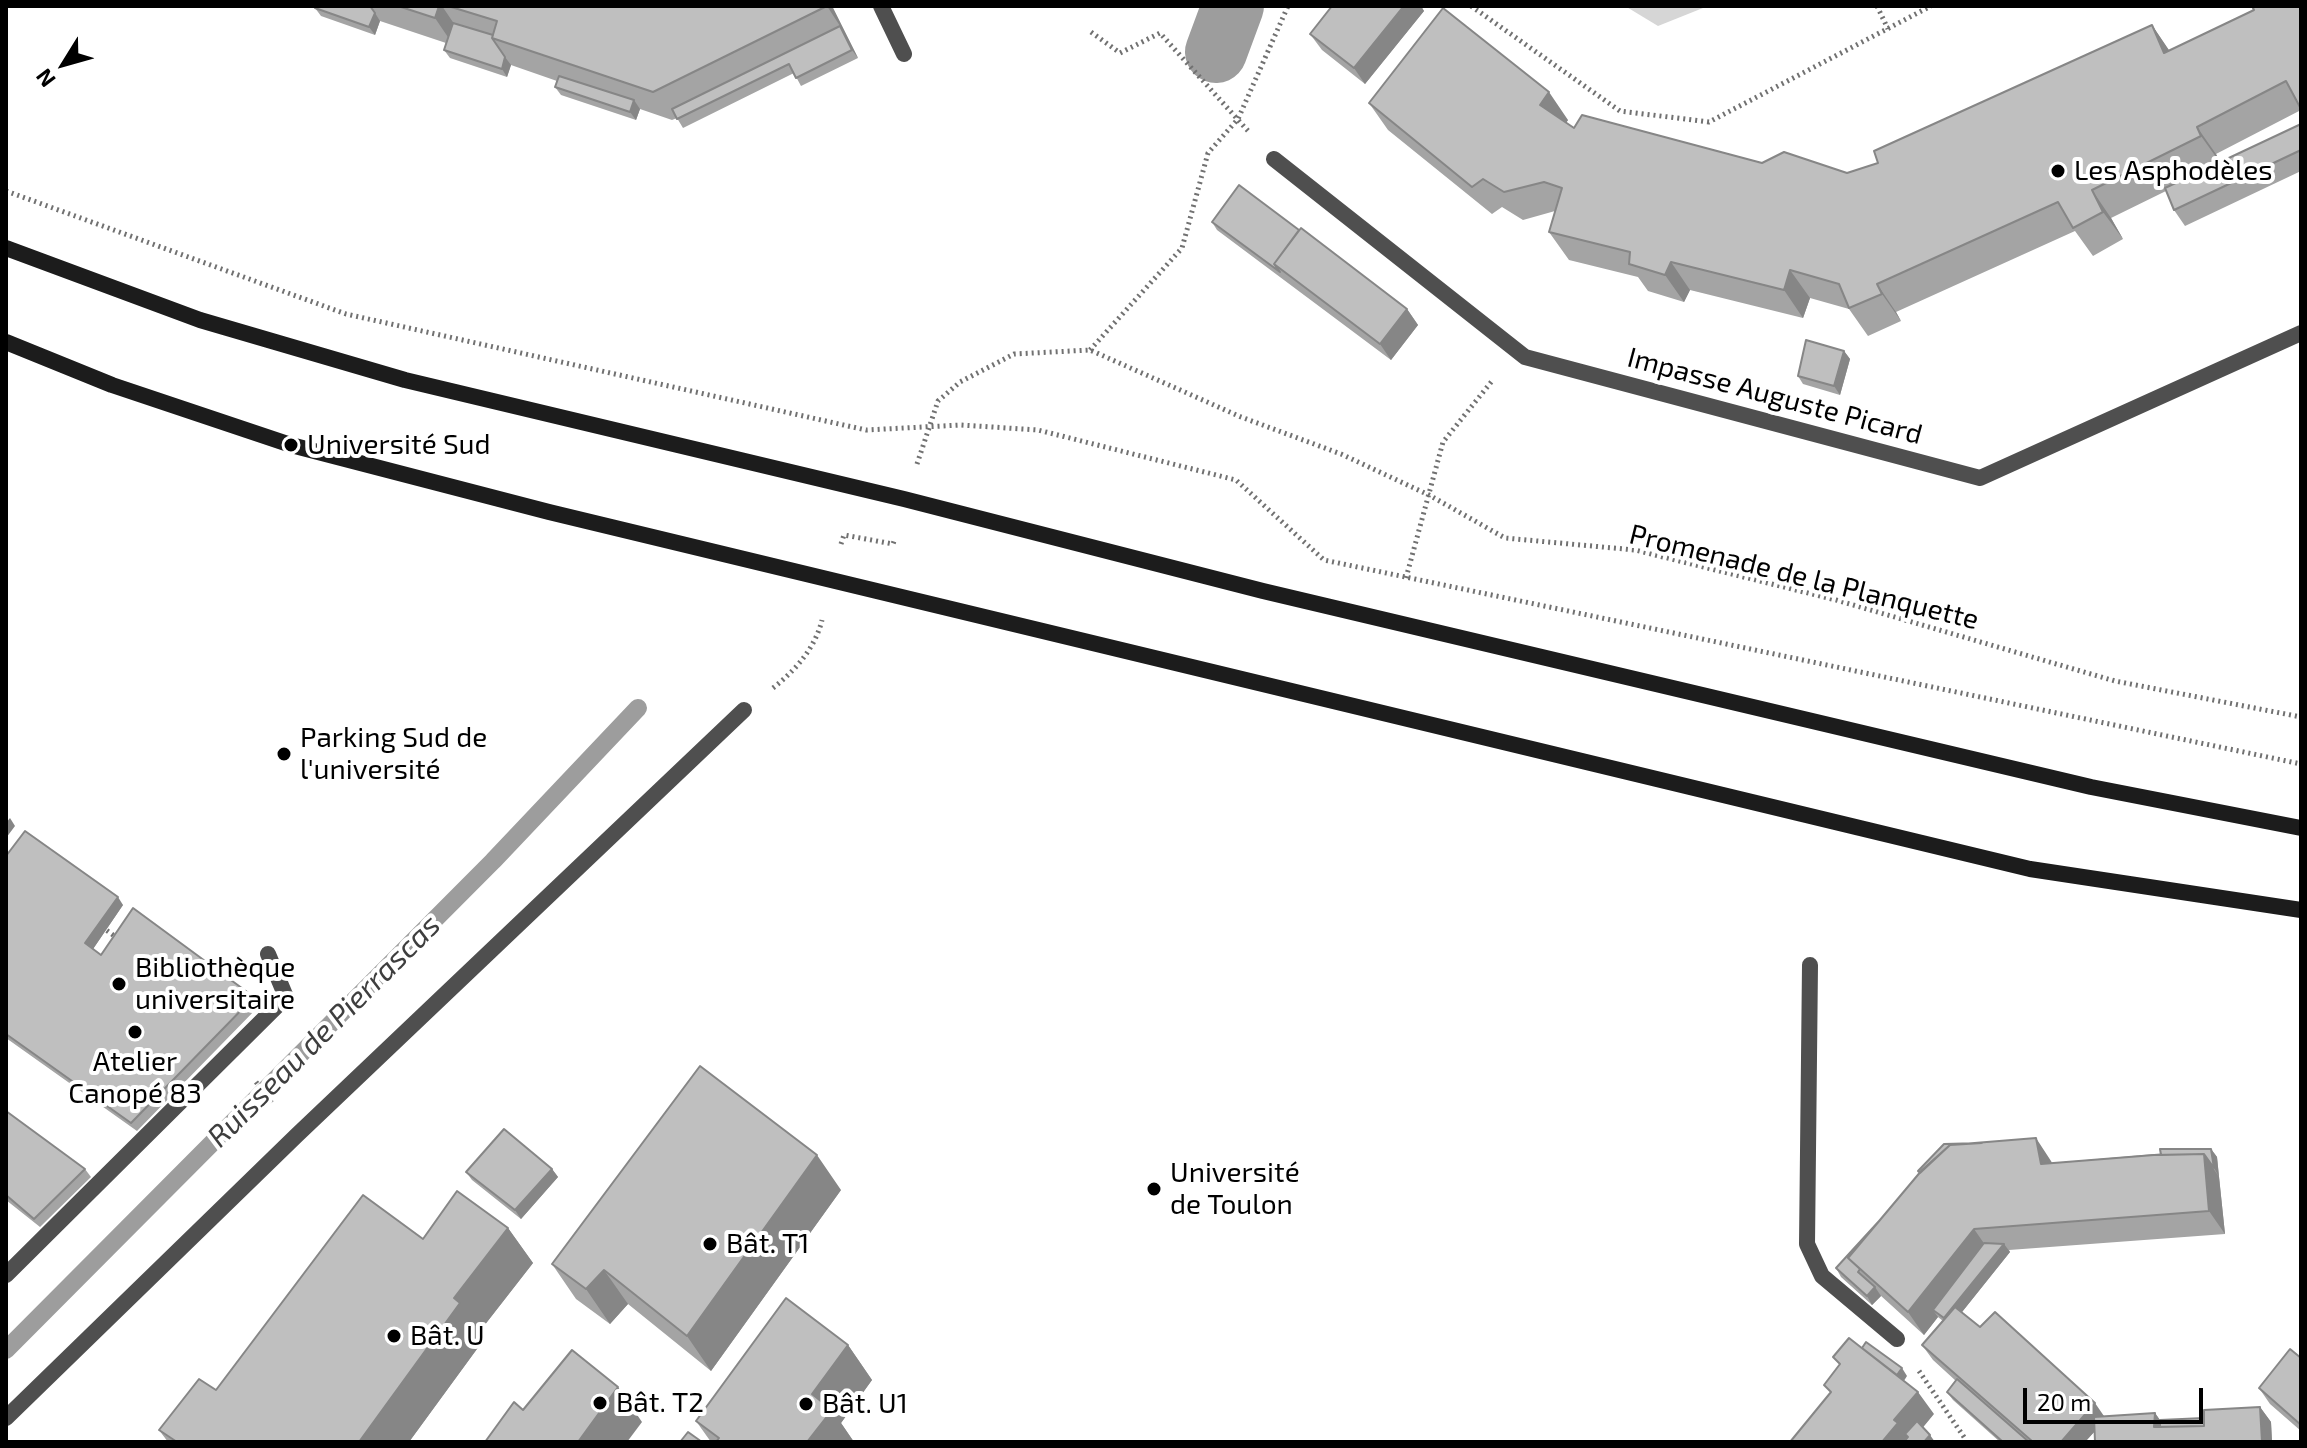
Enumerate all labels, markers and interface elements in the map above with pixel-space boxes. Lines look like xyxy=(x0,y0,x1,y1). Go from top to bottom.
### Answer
north arrow xyxy=(24,24,104,104)
text: N xyxy=(30,64,60,93)
place label: Les Asphodèles xyxy=(2074,154,2273,188)
marker: Les Asphodèles xyxy=(2049,162,2067,180)
street label: Impasse Auguste Picard xyxy=(1624,340,1926,452)
place label: Université Sud xyxy=(307,428,491,462)
marker: Université Sud xyxy=(282,436,300,454)
street label: Promenade de la Planquette xyxy=(1626,517,1982,637)
place label: Parking Sud de l'université xyxy=(300,721,487,787)
marker: Parking Sud de l'université xyxy=(275,745,293,763)
water label: Ruisseau de Pierrascas xyxy=(200,907,448,1155)
place label: Bibliothèque universitaire xyxy=(135,951,295,1017)
marker: Bibliothèque universitaire xyxy=(110,975,128,993)
marker: Atelier Canopé 83 xyxy=(126,1023,144,1041)
place label: Atelier Canopé 83 xyxy=(68,1045,202,1111)
place label: Université de Toulon xyxy=(1170,1156,1300,1222)
marker: Université de Toulon xyxy=(1145,1180,1163,1198)
place label: Bât. T1 xyxy=(726,1227,809,1261)
marker: Bât. T1 xyxy=(701,1235,719,1253)
place label: Bât. U xyxy=(410,1319,485,1353)
marker: Bât. U xyxy=(385,1327,403,1345)
scale bar xyxy=(2027,1372,2207,1422)
place label: Bât. T2 xyxy=(616,1386,704,1420)
place label: Bât. U1 xyxy=(822,1387,908,1421)
text: 20 m xyxy=(2037,1387,2091,1416)
marker: Bât. T2 xyxy=(591,1394,609,1412)
marker: Bât. U1 xyxy=(797,1395,815,1413)

